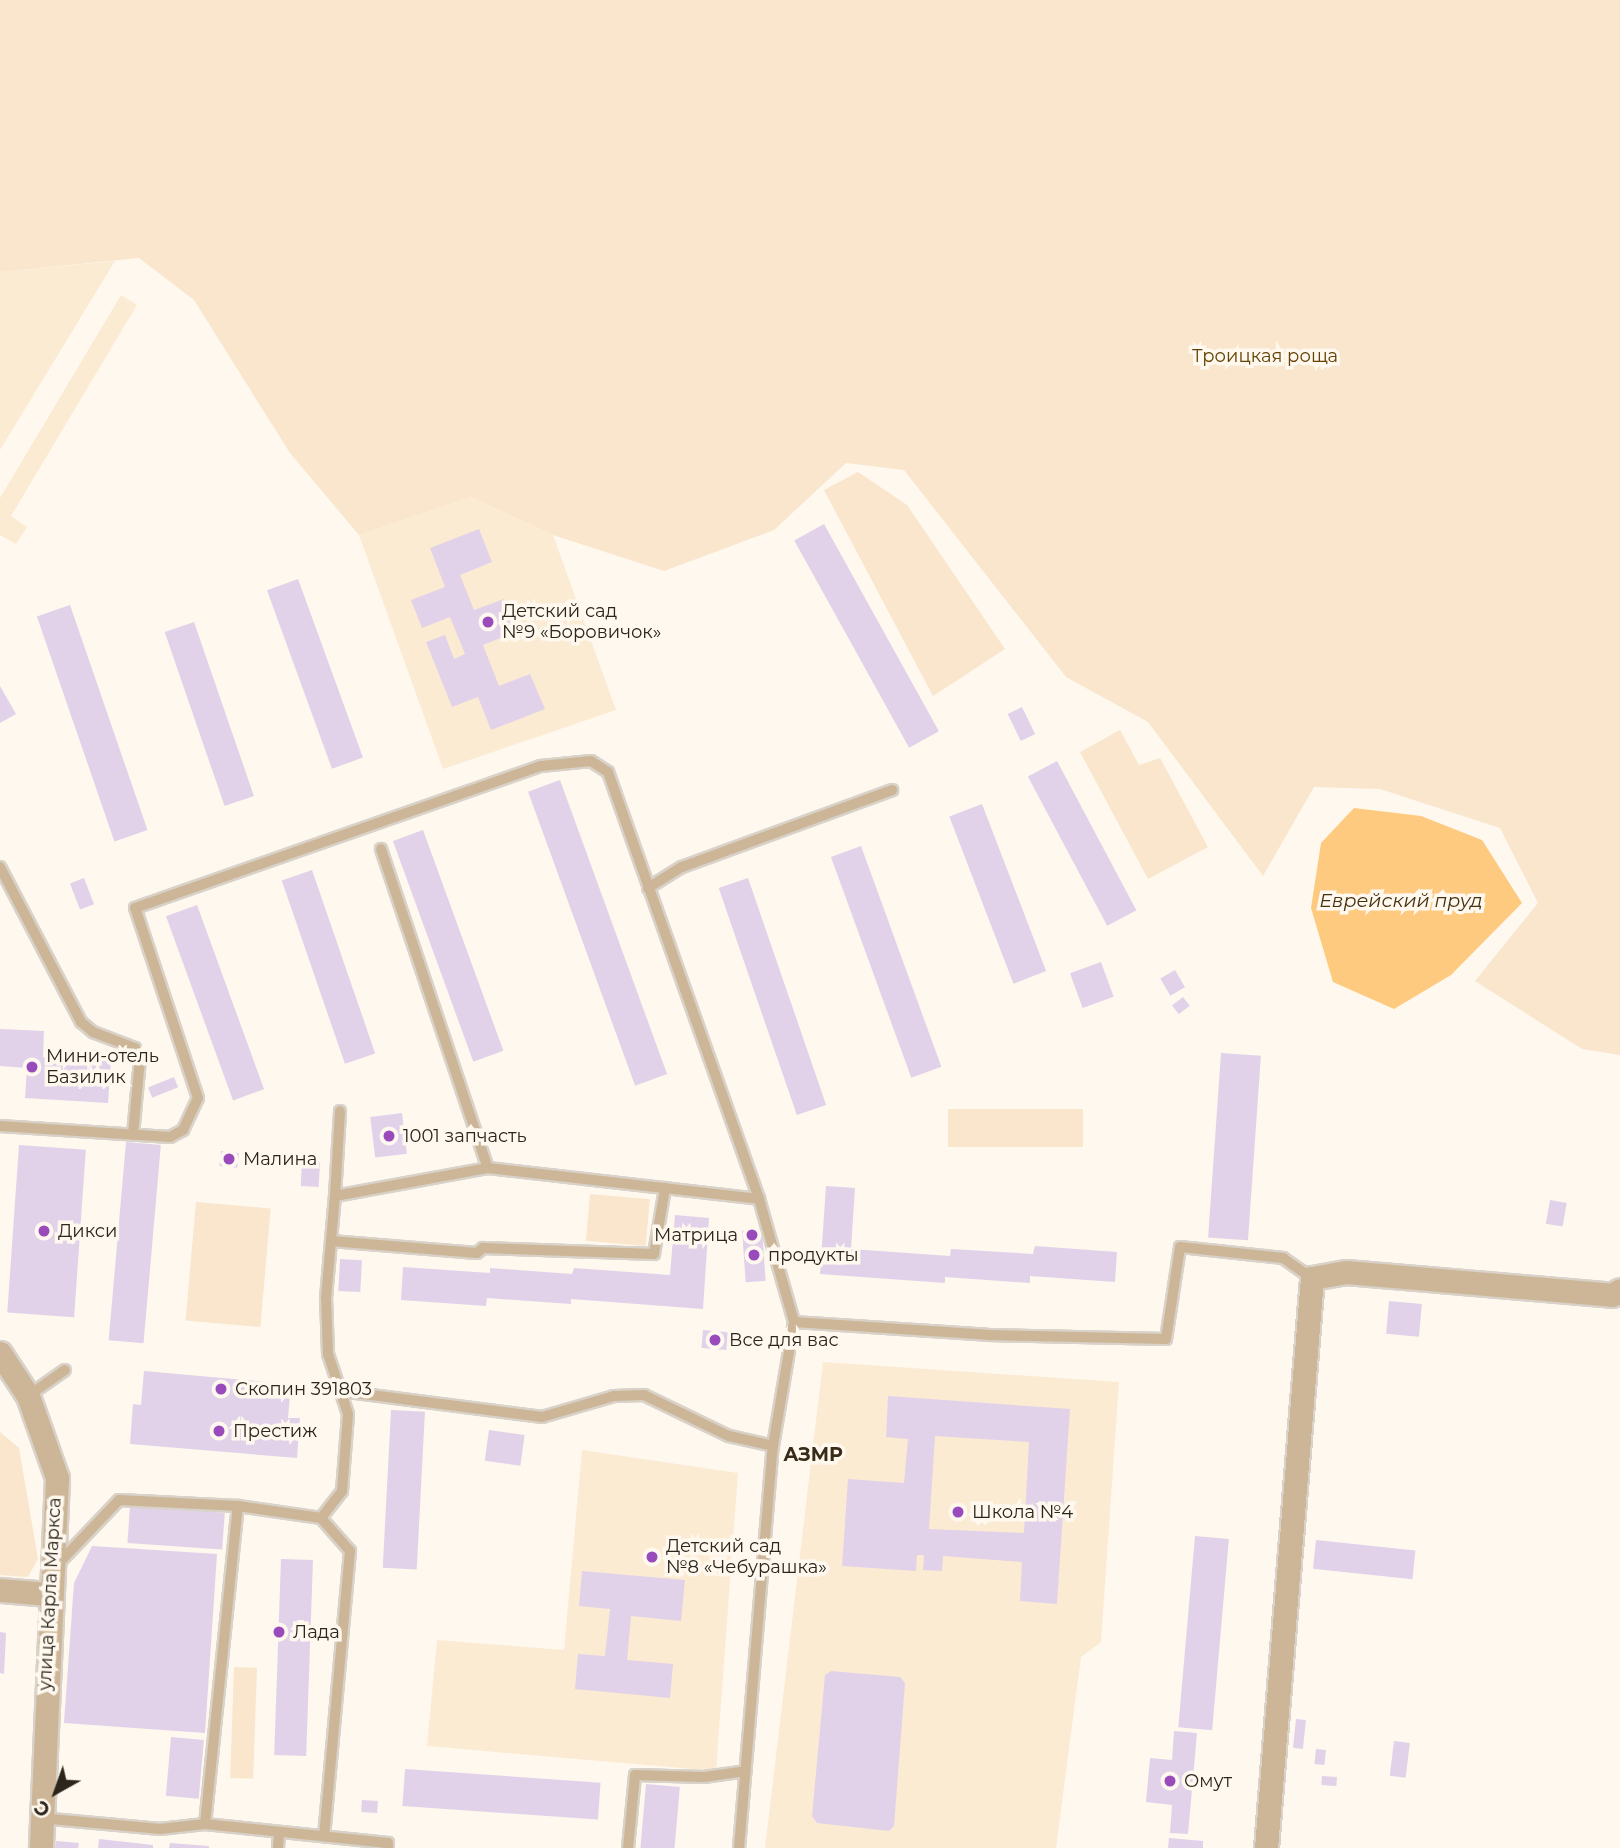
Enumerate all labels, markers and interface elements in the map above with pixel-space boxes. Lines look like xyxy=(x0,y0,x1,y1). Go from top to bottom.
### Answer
park label: Троицкая роща xyxy=(1192,345,1338,367)
place label: Детский сад №9 «Боровичок» xyxy=(502,601,661,644)
marker: Детский сад №9 «Боровичок» xyxy=(480,614,496,630)
water label: Еврейский пруд xyxy=(1319,890,1483,912)
place label: Мини-отель Базилик xyxy=(46,1046,159,1088)
marker: Мини-отель Базилик xyxy=(24,1059,40,1075)
place label: 1001 запчасть xyxy=(403,1125,527,1147)
marker: 1001 запчасть xyxy=(381,1128,397,1144)
place label: Малина xyxy=(243,1148,317,1170)
marker: Малина xyxy=(221,1151,237,1167)
place label: Дикси xyxy=(58,1220,117,1242)
marker: Дикси xyxy=(36,1223,52,1239)
place label: Матрица xyxy=(654,1224,738,1246)
marker: Матрица xyxy=(744,1227,760,1243)
place label: продукты xyxy=(768,1244,859,1266)
marker: продукты xyxy=(746,1247,762,1263)
place label: Все для вас xyxy=(729,1329,839,1351)
marker: Все для вас xyxy=(707,1332,723,1348)
place label: Скопин 391803 xyxy=(235,1378,372,1400)
marker: Скопин 391803 xyxy=(213,1381,229,1397)
place label: Престиж xyxy=(233,1420,317,1442)
marker: Престиж xyxy=(211,1423,227,1439)
district label: АЗМР xyxy=(783,1444,843,1466)
street label: улица Карла Маркса xyxy=(34,1497,66,1691)
place label: Школа №4 xyxy=(972,1501,1073,1523)
marker: Школа №4 xyxy=(950,1504,966,1520)
place label: Детский сад №8 «Чебурашка» xyxy=(666,1536,827,1578)
marker: Детский сад №8 «Чебурашка» xyxy=(644,1549,660,1565)
place label: Лада xyxy=(293,1621,340,1643)
marker: Лада xyxy=(271,1624,287,1640)
north arrow xyxy=(21,1757,91,1827)
place label: Омут xyxy=(1184,1770,1232,1792)
marker: Омут xyxy=(1162,1773,1178,1789)
text: С xyxy=(30,1795,55,1822)

